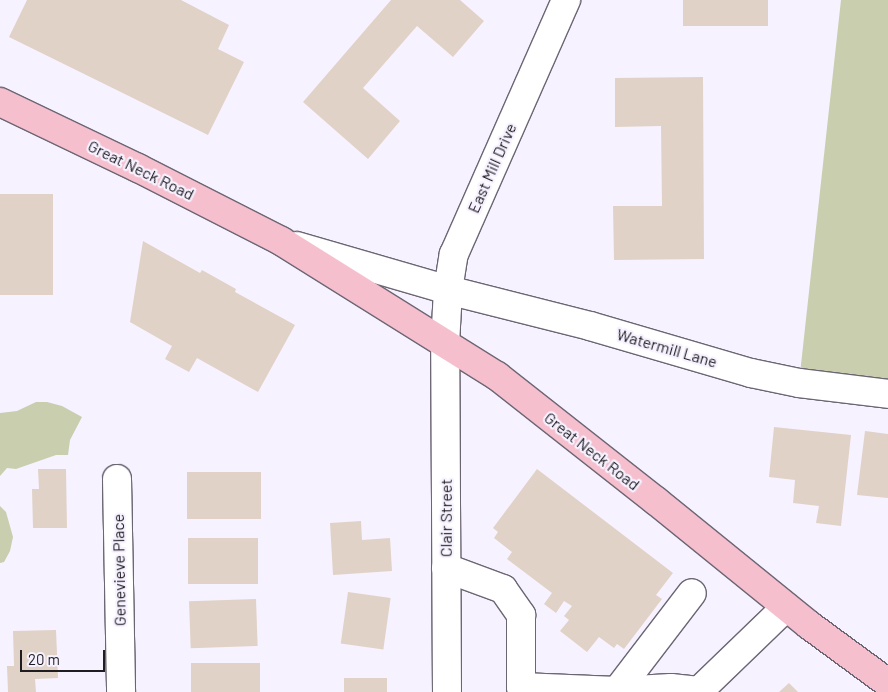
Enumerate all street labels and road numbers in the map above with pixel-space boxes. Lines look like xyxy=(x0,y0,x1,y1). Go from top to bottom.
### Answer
street label: East Mill Drive xyxy=(464,120,520,216)
street label: Great Neck Road xyxy=(85,136,197,204)
street label: Watermill Lane xyxy=(615,325,719,371)
street label: Great Neck Road xyxy=(541,408,643,494)
street label: Clair Street xyxy=(436,479,456,557)
street label: Genevieve Place xyxy=(108,514,130,626)

